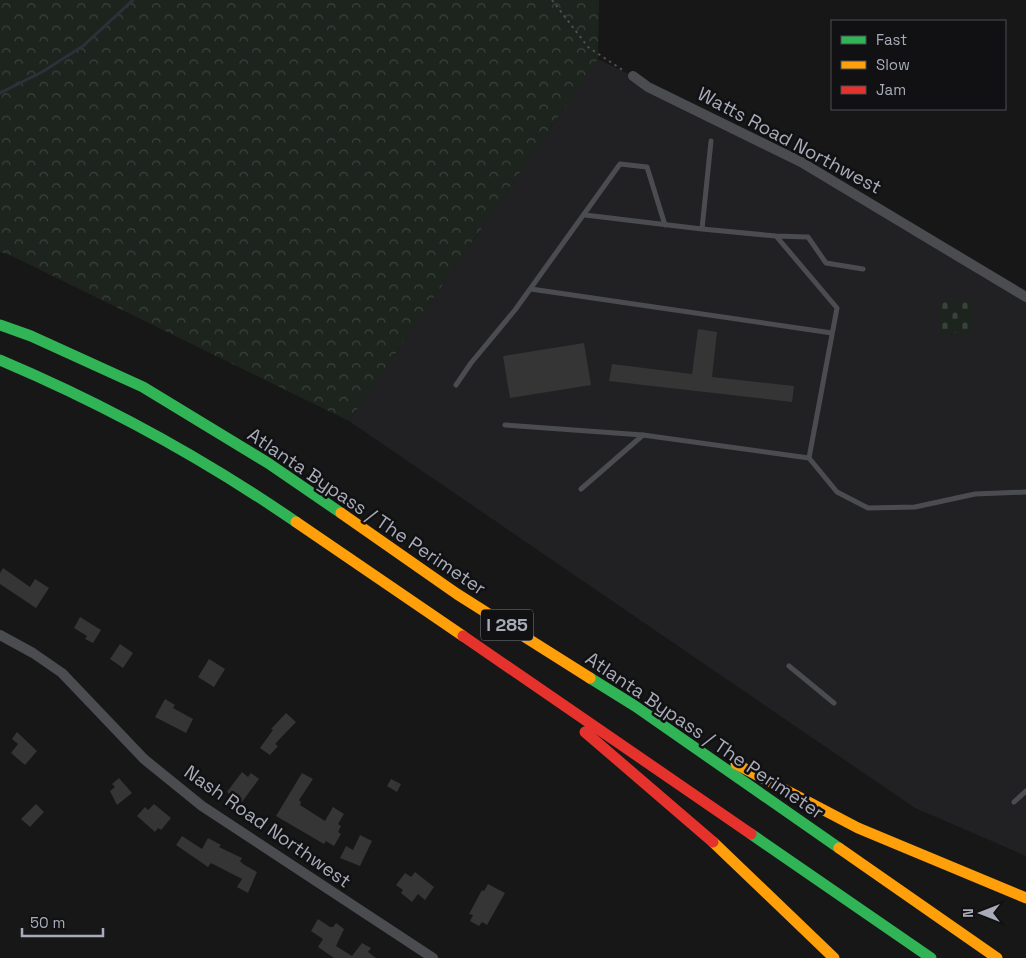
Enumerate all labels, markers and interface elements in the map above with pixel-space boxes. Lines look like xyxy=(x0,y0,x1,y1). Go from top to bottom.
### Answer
legend xyxy=(831,20,1006,110)
text: Fast xyxy=(876,30,907,49)
text: Slow xyxy=(876,55,910,74)
text: Jam xyxy=(876,80,906,99)
street label: Watts Road Northwest xyxy=(693,81,886,200)
street label: Atlanta Bypass / The Perimeter xyxy=(243,422,491,601)
road number: I 285 xyxy=(481,610,533,640)
street label: Atlanta Bypass / The Perimeter xyxy=(581,646,829,825)
street label: Nash Road Northwest xyxy=(179,759,356,893)
north arrow xyxy=(956,888,1006,938)
scale bar xyxy=(22,906,104,938)
text: N xyxy=(959,908,977,918)
text: 50 m xyxy=(30,913,65,932)

